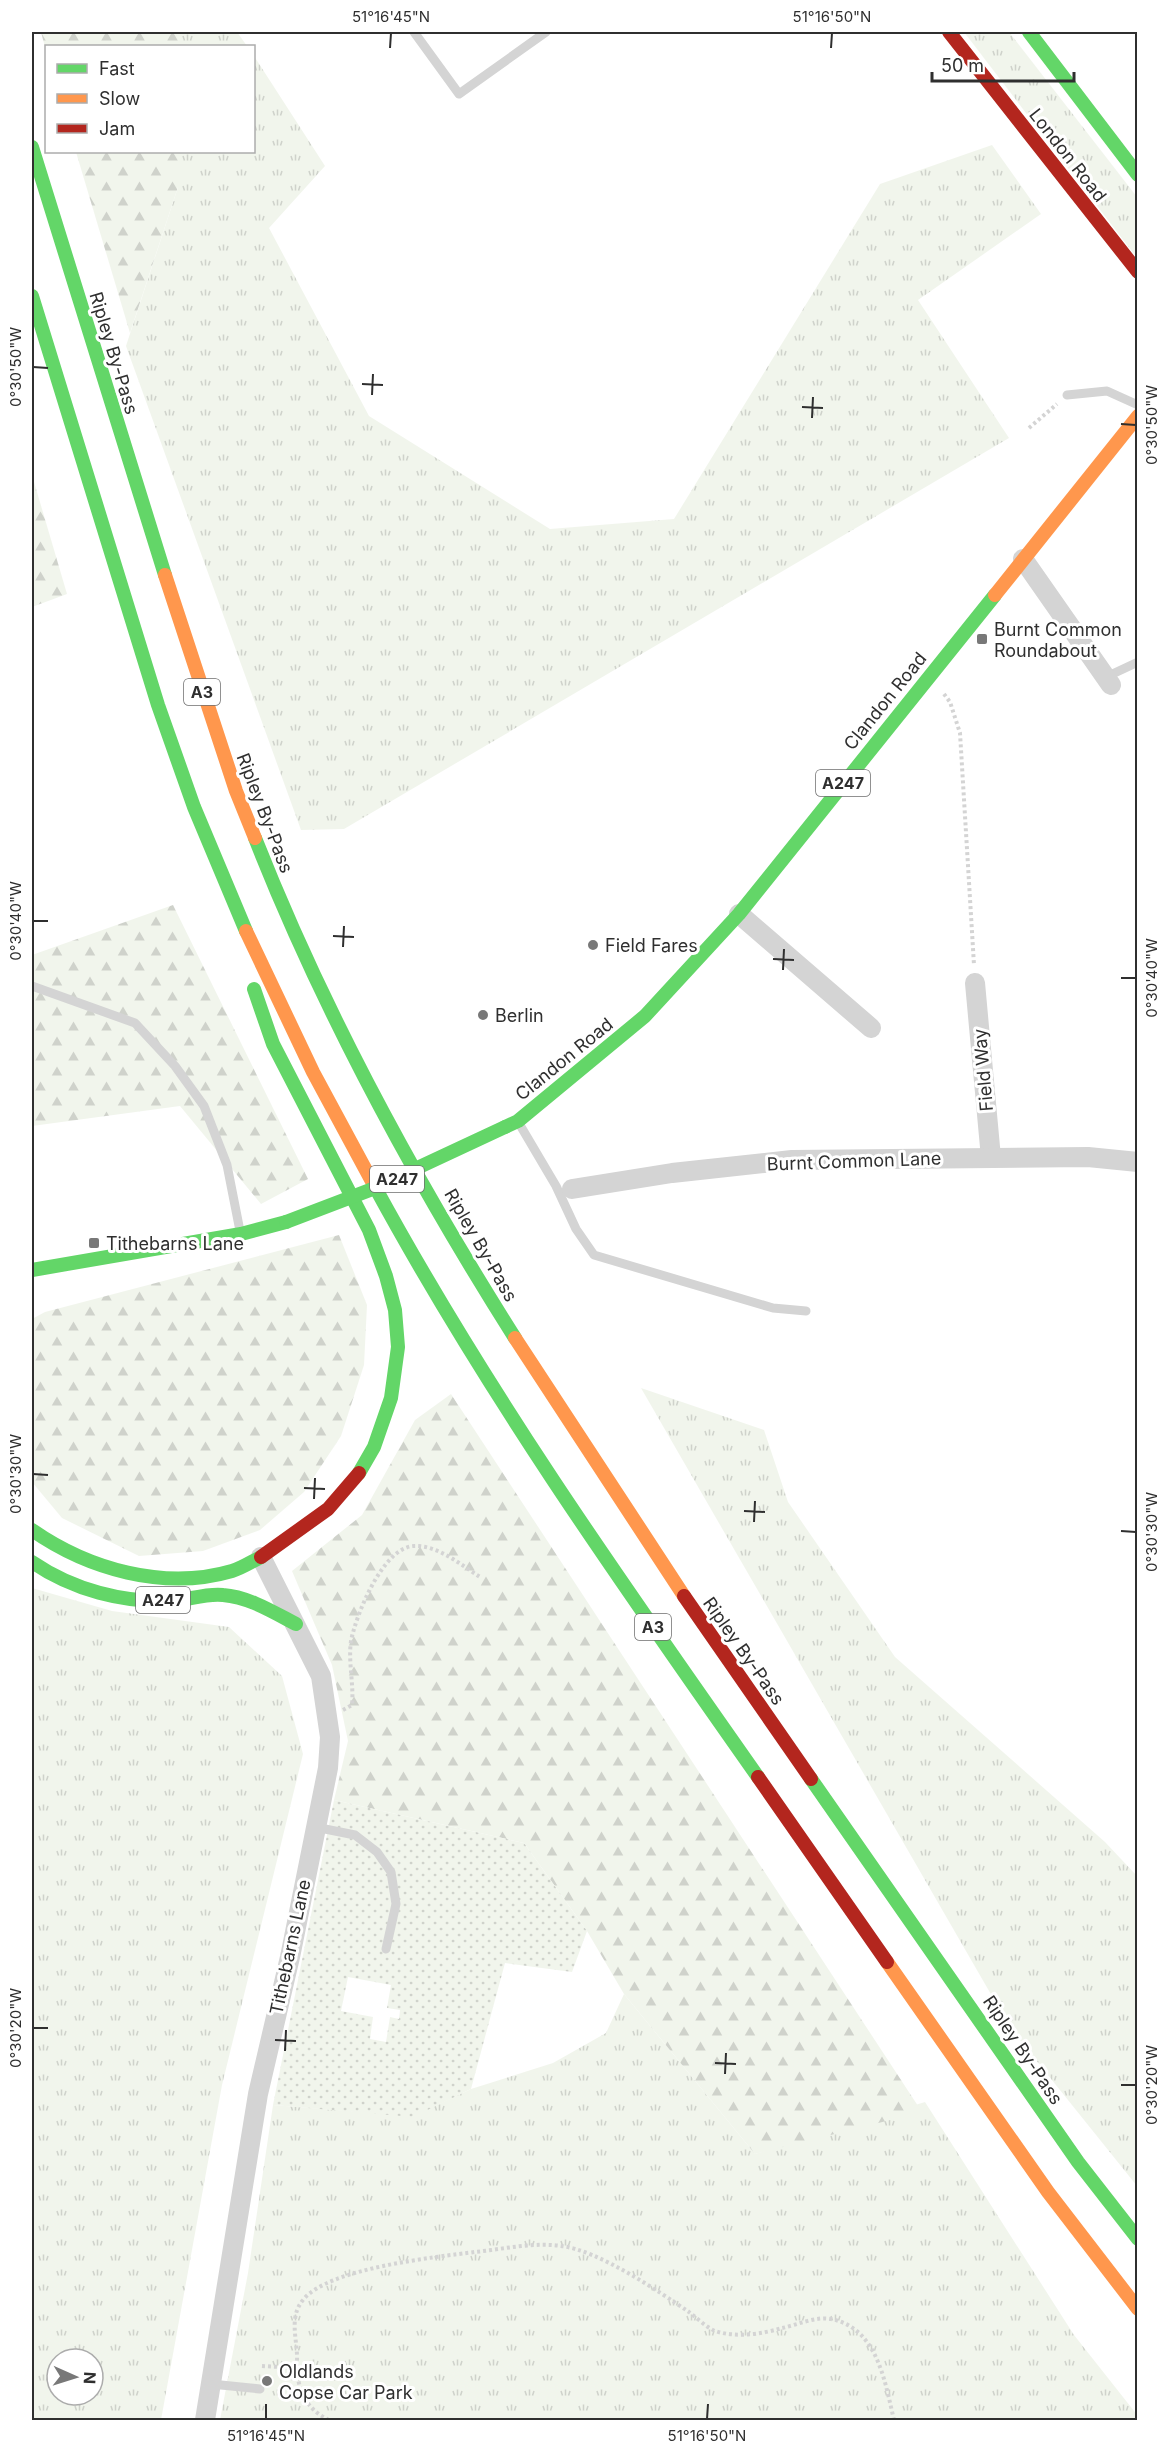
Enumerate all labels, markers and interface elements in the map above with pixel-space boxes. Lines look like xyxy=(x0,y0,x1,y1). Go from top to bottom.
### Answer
text: 51°16'45"N xyxy=(352,7,430,26)
text: 51°16'50"N xyxy=(793,7,871,26)
legend xyxy=(45,45,255,153)
scale bar xyxy=(932,45,1074,83)
text: 50 m xyxy=(941,55,984,76)
text: Fast xyxy=(99,58,135,79)
text: Slow xyxy=(99,88,140,109)
street label: London Road xyxy=(1025,104,1111,206)
text: Jam xyxy=(99,118,135,139)
street label: Ripley By-Pass xyxy=(85,289,143,417)
text: 0°30'50"W xyxy=(6,327,25,407)
text: 0°30'50"W xyxy=(1142,385,1161,465)
place label: Burnt Common Roundabout xyxy=(994,619,1122,661)
marker: Burnt Common Roundabout xyxy=(975,632,989,646)
street label: Clandon Road xyxy=(839,648,931,754)
road number: A3 xyxy=(184,679,220,705)
street label: Ripley By-Pass xyxy=(232,750,298,876)
road number: A247 xyxy=(816,770,870,796)
text: 0°30'40"W xyxy=(6,881,25,961)
place label: Field Fares xyxy=(605,935,698,956)
marker: Field Fares xyxy=(586,938,600,952)
text: 0°30'40"W xyxy=(1142,938,1161,1018)
place label: Berlin xyxy=(495,1005,544,1026)
marker: Berlin xyxy=(476,1008,490,1022)
street label: Clandon Road xyxy=(511,1013,617,1105)
street label: Field Way xyxy=(969,1028,997,1112)
street label: Burnt Common Lane xyxy=(766,1147,942,1175)
road number: A247 xyxy=(370,1166,424,1192)
street label: Ripley By-Pass xyxy=(440,1185,522,1305)
place label: Tithebarns Lane xyxy=(106,1233,244,1254)
marker: Tithebarns Lane xyxy=(87,1236,101,1250)
text: 0°30'30"W xyxy=(6,1434,25,1514)
text: 0°30'30"W xyxy=(1142,1492,1161,1572)
road number: A247 xyxy=(136,1587,190,1613)
street label: Ripley By-Pass xyxy=(699,1593,789,1709)
road number: A3 xyxy=(635,1614,671,1640)
street label: Tithebarns Lane xyxy=(265,1877,315,2017)
text: 0°30'20"W xyxy=(6,1988,25,2068)
street label: Ripley By-Pass xyxy=(979,1992,1067,2108)
text: 0°30'20"W xyxy=(1142,2045,1161,2125)
north arrow xyxy=(45,2347,105,2407)
place label: Oldlands Copse Car Park xyxy=(279,2361,413,2403)
text: N xyxy=(80,2371,100,2384)
marker: Oldlands Copse Car Park xyxy=(260,2374,274,2388)
text: 51°16'45"N xyxy=(227,2426,305,2445)
text: 51°16'50"N xyxy=(668,2426,746,2445)

